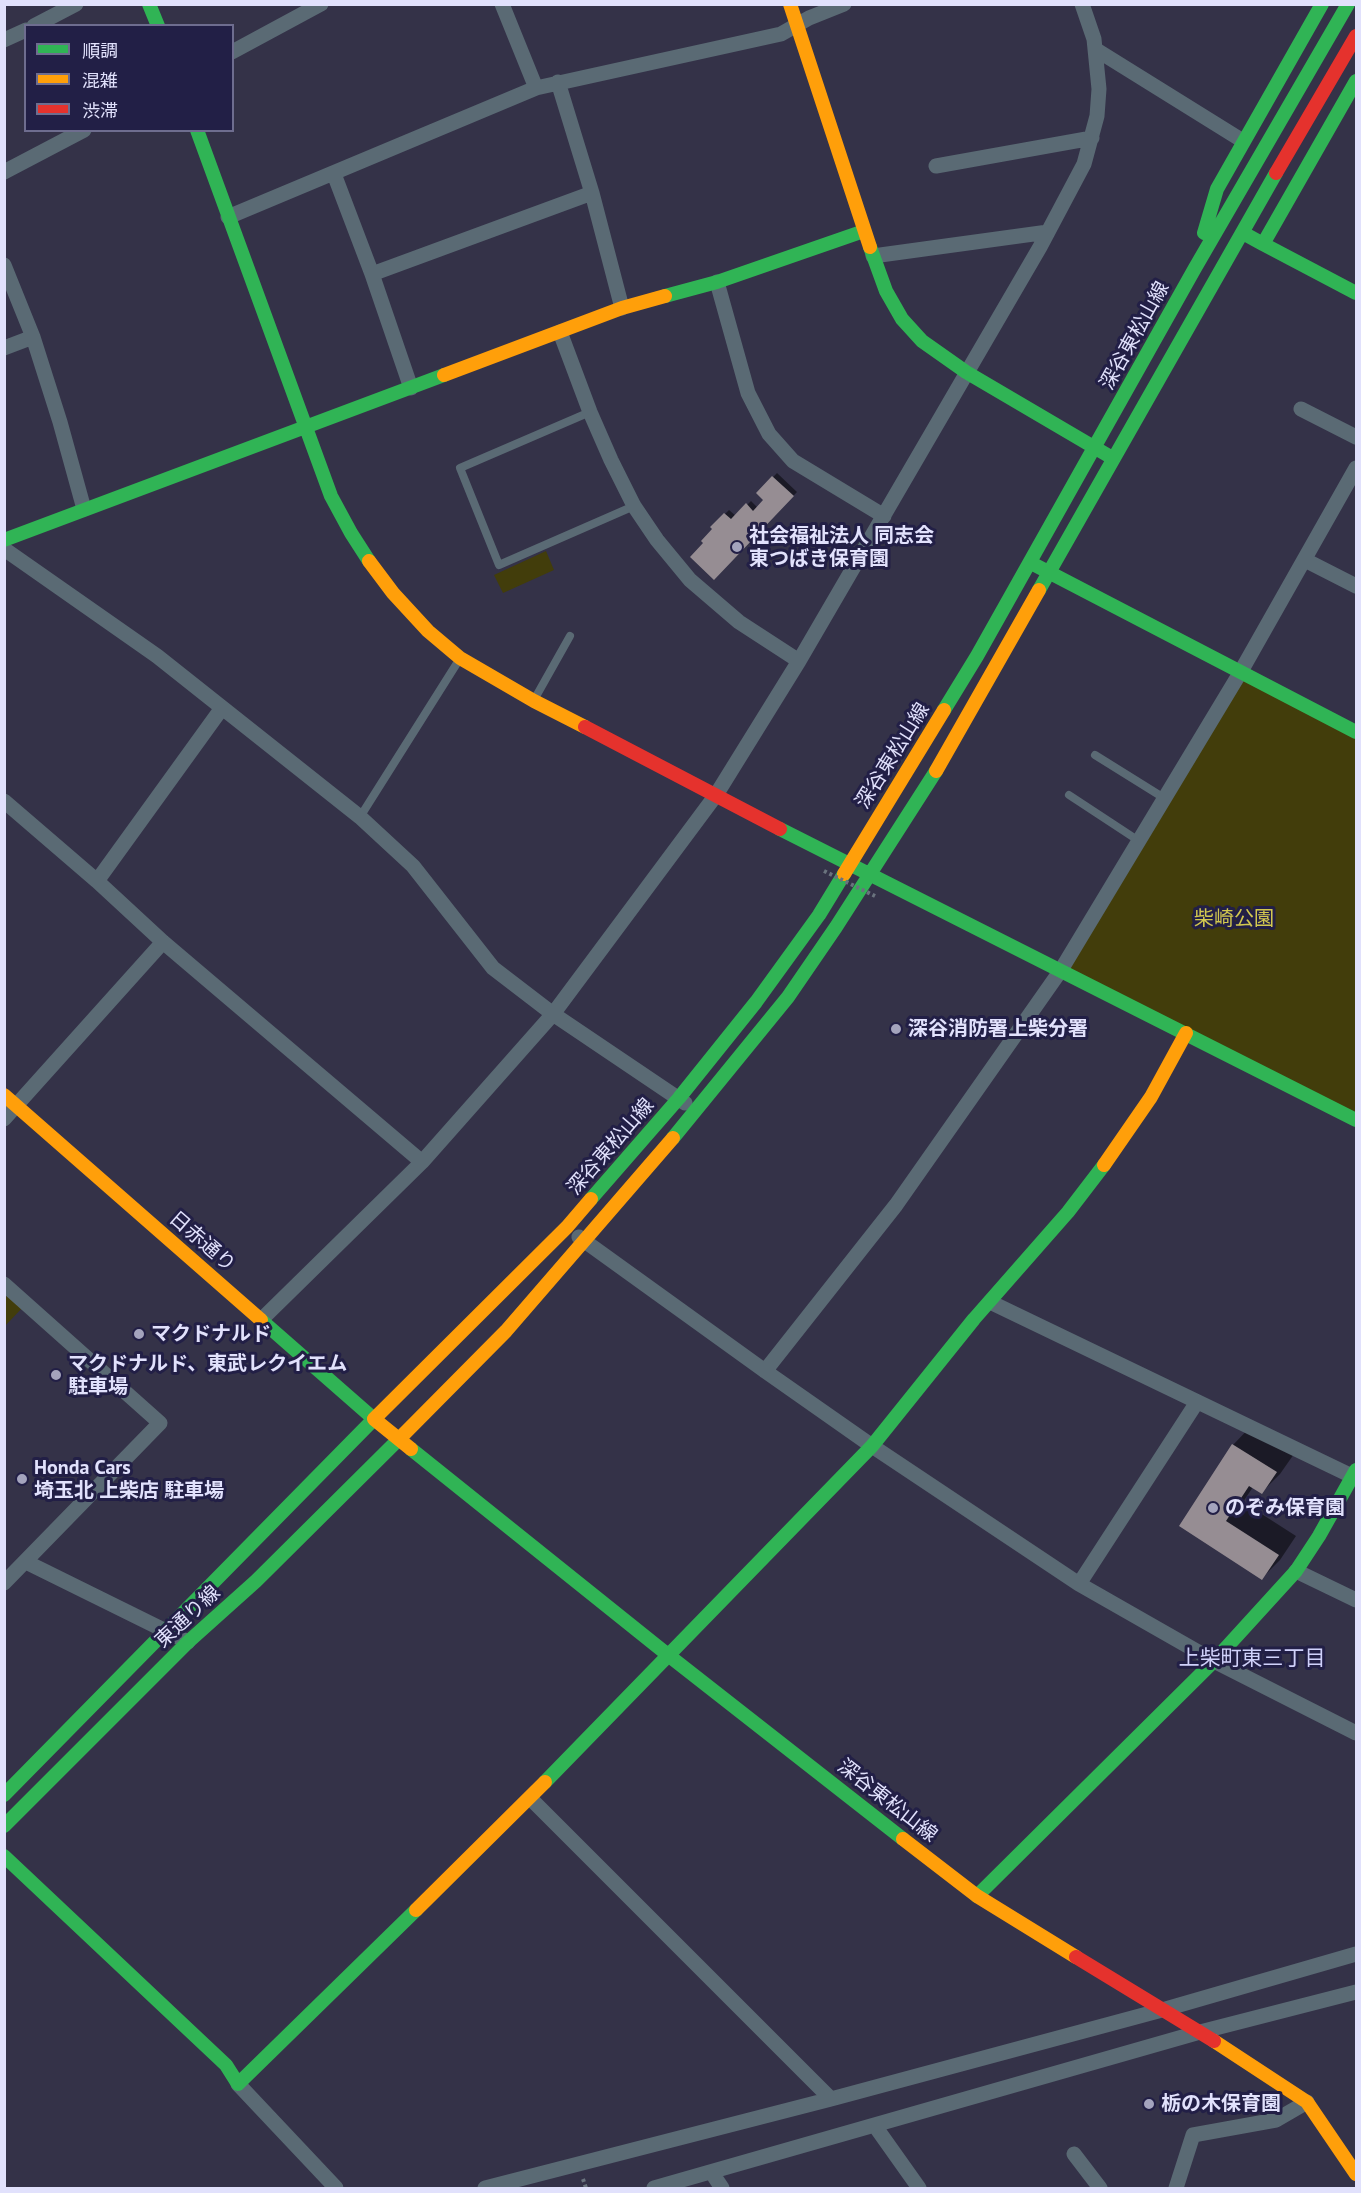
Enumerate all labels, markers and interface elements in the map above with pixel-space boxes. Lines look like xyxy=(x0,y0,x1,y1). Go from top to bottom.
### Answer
legend xyxy=(24,24,234,132)
text: 順調 xyxy=(82,39,118,62)
text: 混雑 xyxy=(82,69,118,92)
text: 渋滞 xyxy=(82,99,118,122)
street label: 深谷東松山線 xyxy=(1095,278,1175,394)
place label: 社会福祉法人 同志会 東つばき保育園 xyxy=(749,524,934,571)
marker: 社会福祉法人 同志会 東つばき保育園 xyxy=(730,540,744,554)
street label: 深谷東松山線 xyxy=(851,699,935,813)
park label: 柴崎公園 xyxy=(1194,907,1274,931)
place label: 深谷消防署上柴分署 xyxy=(908,1017,1088,1041)
marker: 深谷消防署上柴分署 xyxy=(889,1022,903,1036)
street label: 深谷東松山線 xyxy=(563,1094,659,1200)
street label: 日赤通り xyxy=(164,1207,240,1277)
place label: マクドナルド xyxy=(151,1322,271,1346)
marker: マクドナルド xyxy=(132,1327,146,1341)
place label: マクドナルド、東武レクイエム 駐車場 xyxy=(68,1352,347,1399)
marker: マクドナルド、東武レクイエム 駐車場 xyxy=(49,1368,63,1382)
place label: Honda Cars 埼玉北 上柴店 駐車場 xyxy=(34,1456,224,1503)
marker: Honda Cars 埼玉北 上柴店 駐車場 xyxy=(15,1472,29,1486)
place label: のぞみ保育園 xyxy=(1225,1496,1345,1520)
marker: のぞみ保育園 xyxy=(1206,1501,1220,1515)
street label: 東通り線 xyxy=(151,1581,225,1653)
district label: 上柴町東三丁目 xyxy=(1179,1646,1325,1672)
street label: 深谷東松山線 xyxy=(832,1755,942,1847)
place label: 栃の木保育園 xyxy=(1161,2092,1281,2116)
marker: 栃の木保育園 xyxy=(1142,2097,1156,2111)

